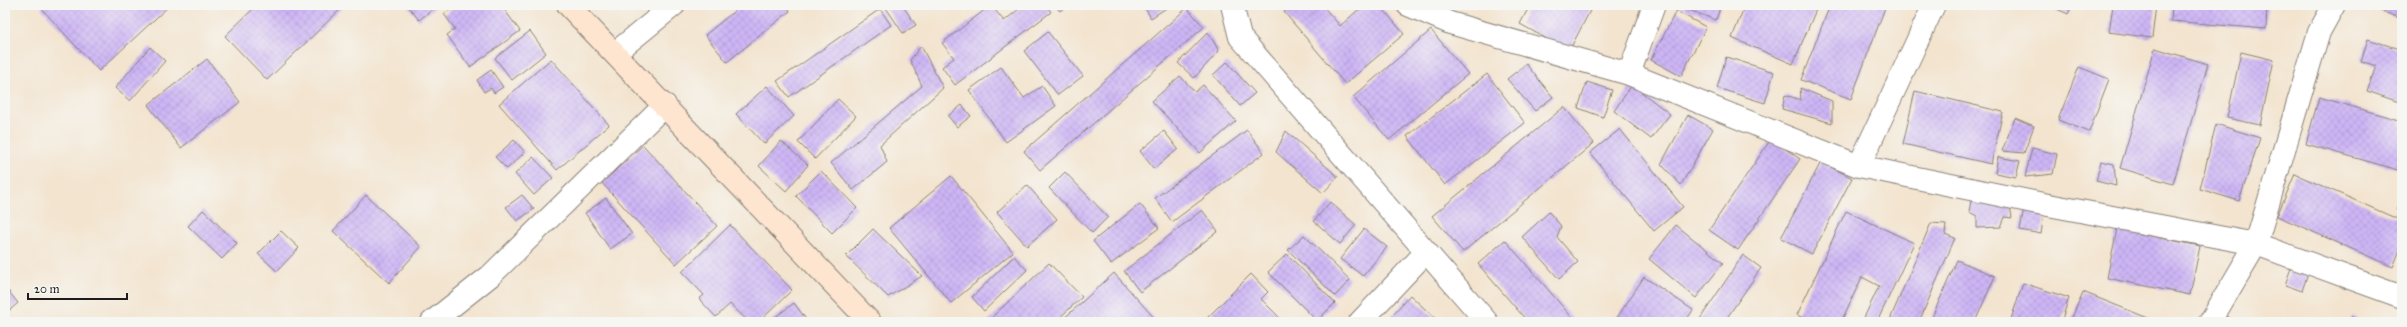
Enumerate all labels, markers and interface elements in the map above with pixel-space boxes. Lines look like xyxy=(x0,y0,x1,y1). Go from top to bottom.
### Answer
scale bar xyxy=(28,275,127,301)
text: 20 m xyxy=(34,282,60,296)

